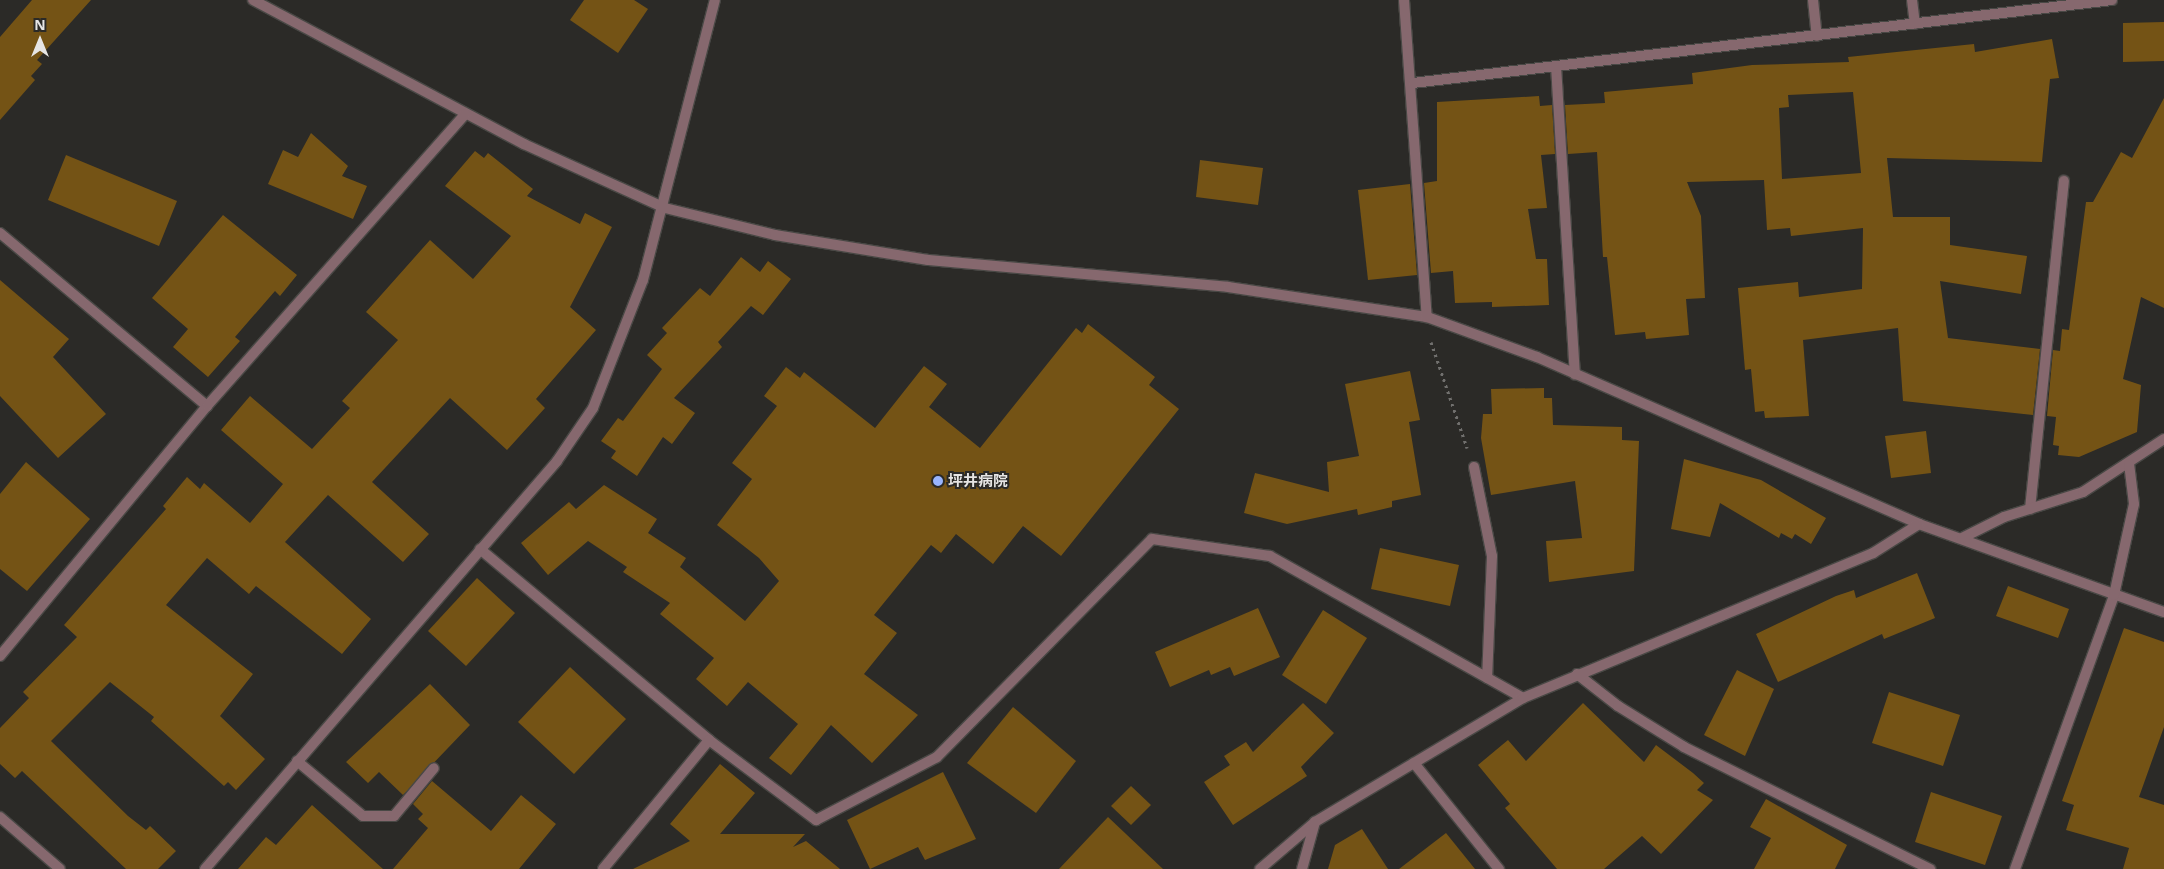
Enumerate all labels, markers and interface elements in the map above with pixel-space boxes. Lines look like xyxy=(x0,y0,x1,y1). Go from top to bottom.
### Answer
north arrow xyxy=(15,15,65,65)
text: N xyxy=(34,15,46,34)
place label: 坪井病院 xyxy=(948,472,1008,490)
marker: 坪井病院 xyxy=(932,475,944,487)

